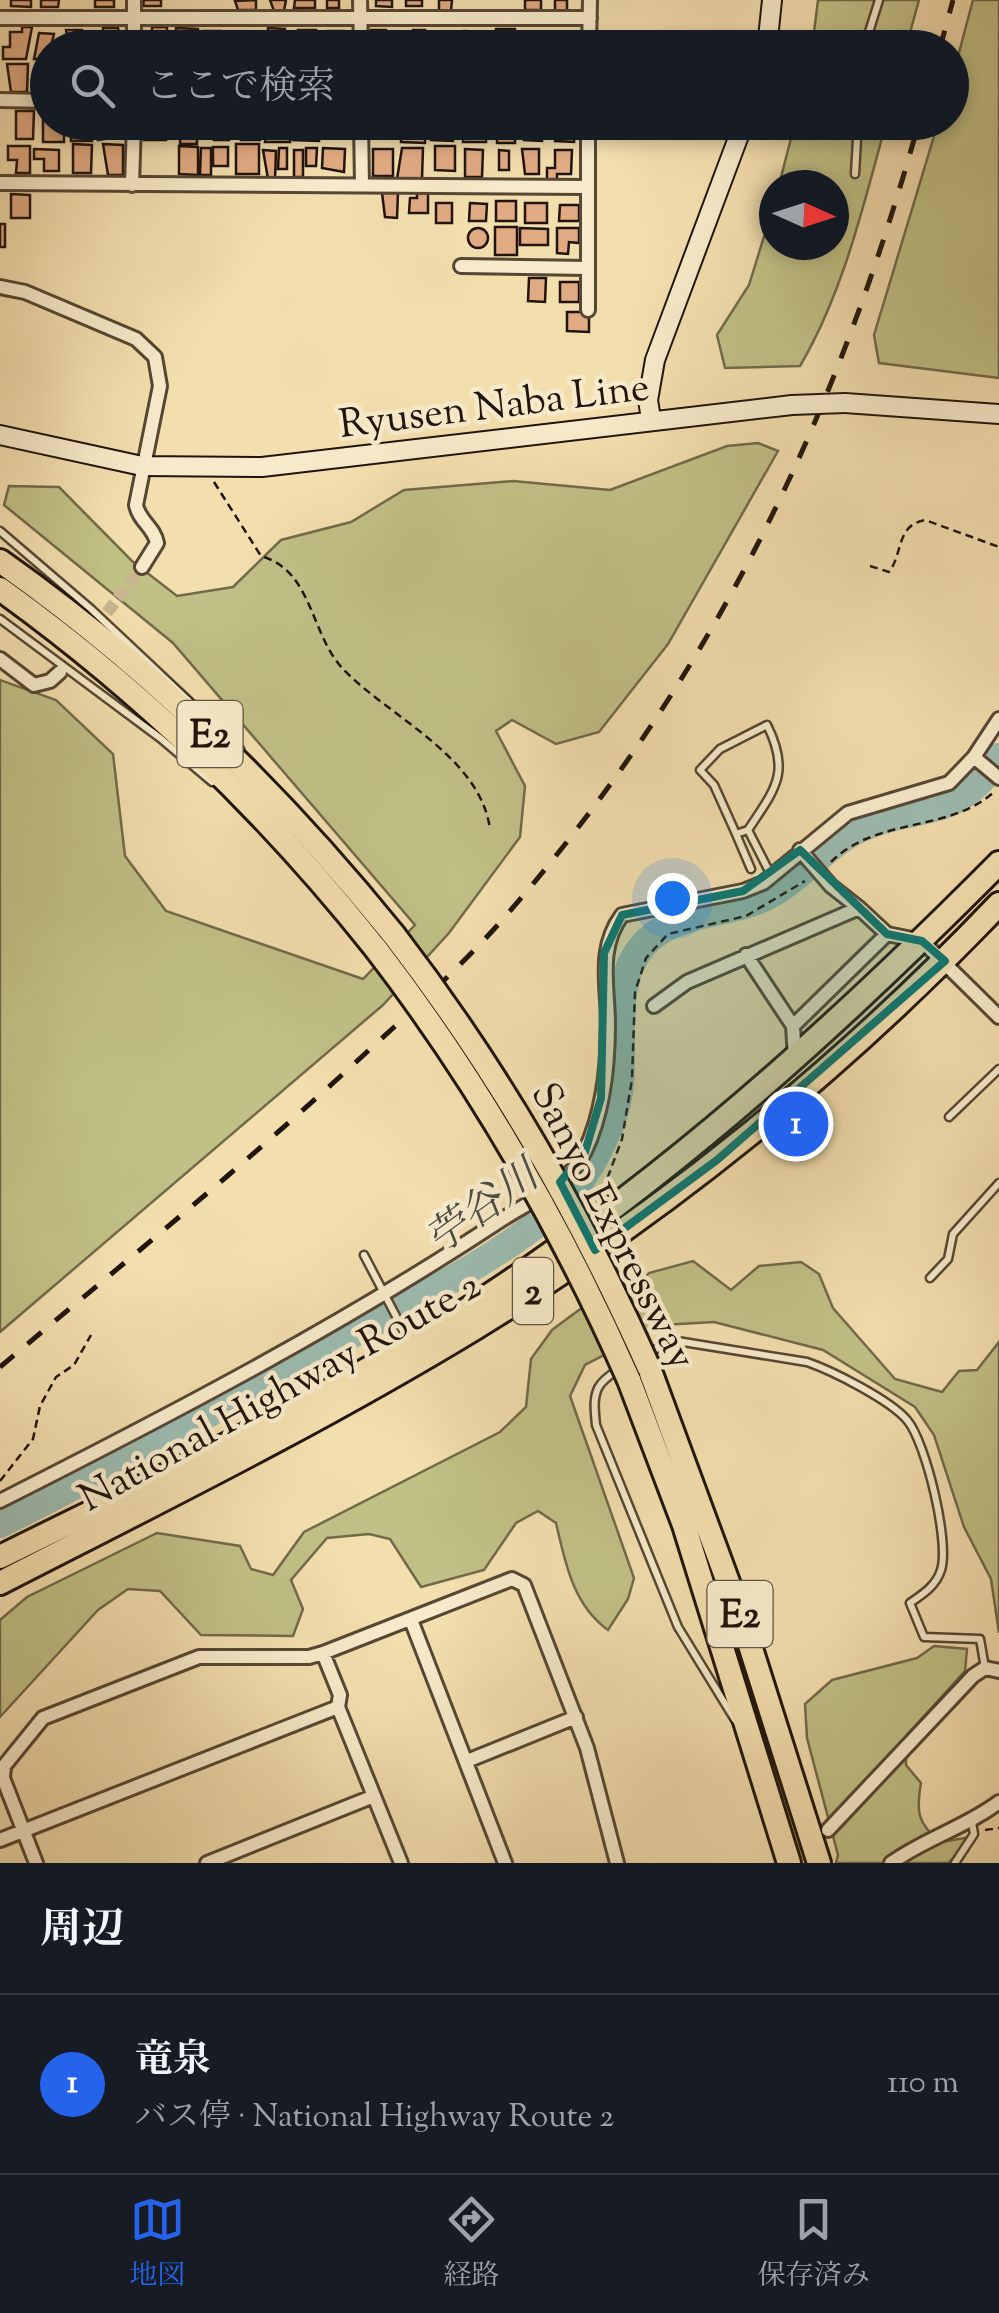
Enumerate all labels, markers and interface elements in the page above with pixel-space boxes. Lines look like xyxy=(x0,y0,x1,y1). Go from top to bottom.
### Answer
search box xyxy=(30,30,969,140)
icon: search xyxy=(65,58,120,113)
text: ここで検索 xyxy=(145,62,335,116)
north arrow xyxy=(759,170,849,260)
street label: Ryusen Naba Line xyxy=(336,361,653,456)
road number: E2 xyxy=(178,701,242,767)
your location xyxy=(647,873,698,924)
street label: Sanyo Expressway xyxy=(514,1074,708,1380)
pin: 1 xyxy=(764,1086,828,1162)
water label: 苧谷川 xyxy=(415,1146,556,1271)
road number: 2 xyxy=(513,1258,553,1324)
street label: National Highway Route 2 xyxy=(70,1259,493,1528)
road number: E2 xyxy=(708,1581,772,1647)
text: 周辺 xyxy=(40,1902,124,1962)
text: 竜泉 xyxy=(135,2035,211,2089)
text: 1 xyxy=(67,2061,78,2107)
text: 110 m xyxy=(887,2061,959,2107)
text: バス停 · National Highway Route 2 xyxy=(135,2095,614,2141)
tab: 地図 xyxy=(129,2192,185,2297)
tab: 経路 xyxy=(443,2192,500,2297)
tab: 保存済み xyxy=(758,2192,870,2297)

